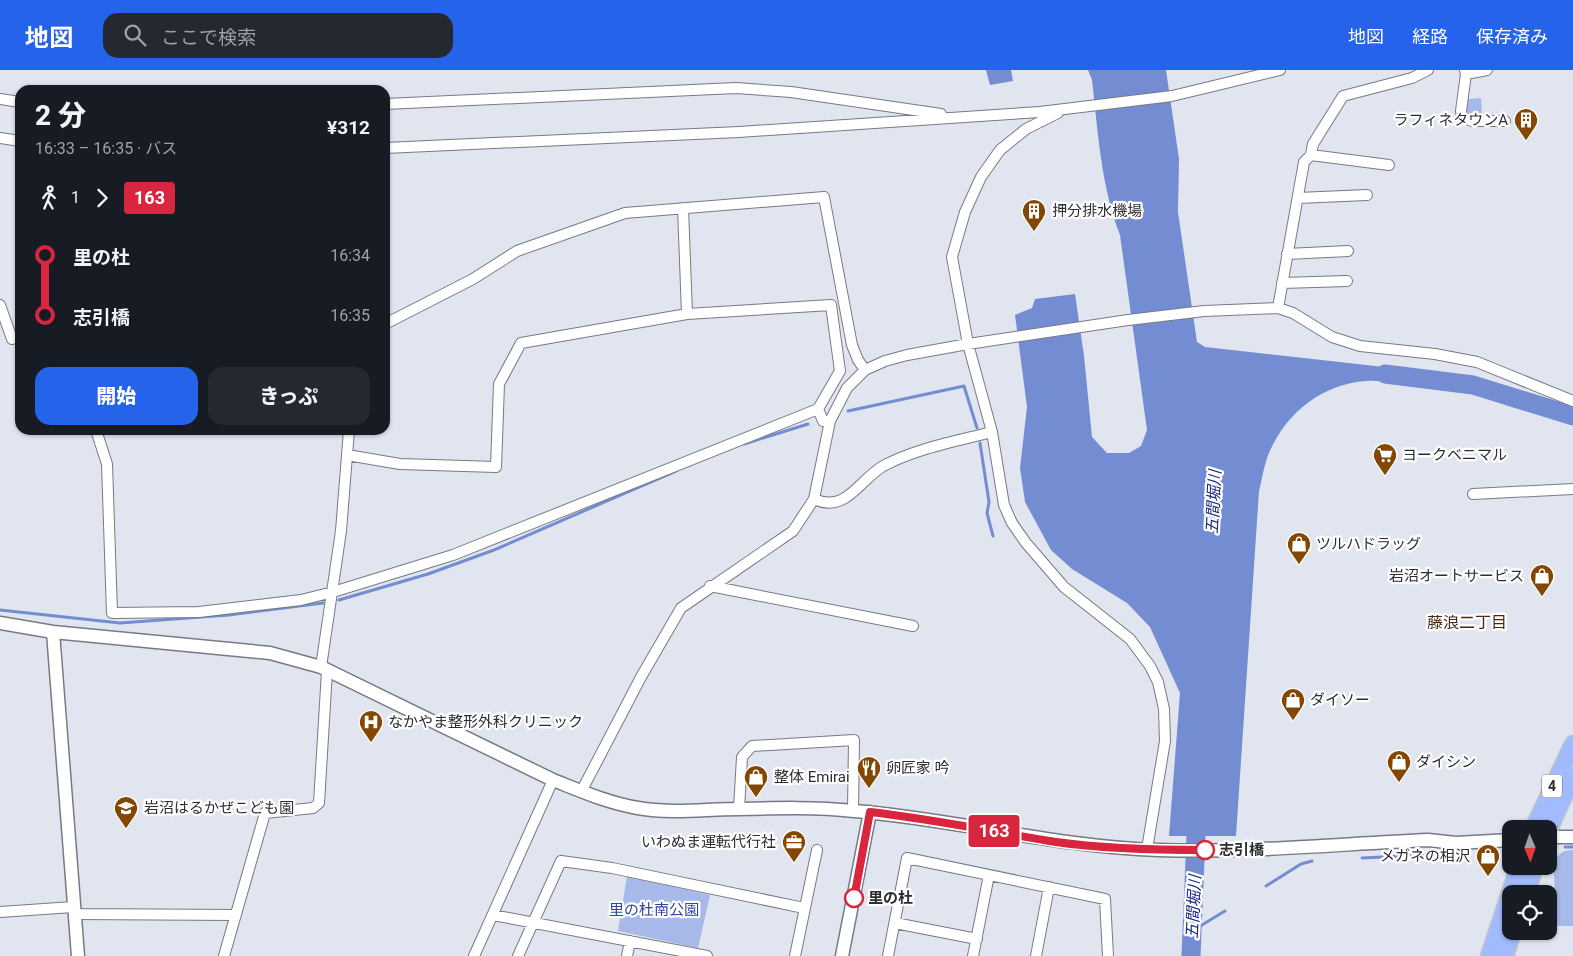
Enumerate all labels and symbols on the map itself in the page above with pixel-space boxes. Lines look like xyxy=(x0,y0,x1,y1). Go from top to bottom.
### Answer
building icon: ラフィネタウンA xyxy=(1513,107,1539,141)
place label: ラフィネタウンA xyxy=(1394,111,1508,129)
building icon: 押分排水機場 xyxy=(1021,198,1047,232)
place label: 押分排水機場 xyxy=(1052,202,1142,220)
supermarket icon: ヨークベニマル xyxy=(1372,442,1398,476)
place label: ヨークベニマル xyxy=(1402,446,1507,464)
water label: 五間堀川 xyxy=(1202,468,1225,534)
shop icon: ツルハドラッグ xyxy=(1286,531,1312,565)
place label: ツルハドラッグ xyxy=(1316,535,1421,553)
shop icon: 岩沼オートサービス xyxy=(1529,563,1555,597)
place label: 岩沼オートサービス xyxy=(1389,567,1524,585)
district label: 藤浪二丁目 xyxy=(1427,613,1507,632)
shop icon: ダイソー xyxy=(1280,687,1306,721)
place label: ダイソー xyxy=(1310,691,1370,709)
hospital icon: なかやま整形外科クリニック xyxy=(358,709,384,743)
place label: なかやま整形外科クリニック xyxy=(388,713,583,731)
shop icon: ダイシン xyxy=(1386,749,1412,783)
place label: ダイシン xyxy=(1416,753,1476,771)
restaurant icon: 卵匠家 吟 xyxy=(856,755,882,789)
place label: 卵匠家 吟 xyxy=(886,759,950,777)
shop icon: 整体 Emirai xyxy=(743,764,769,798)
place label: 整体 Emirai xyxy=(774,768,850,786)
road number: 4 xyxy=(1542,774,1562,798)
school or university icon: 岩沼はるかぜこども園 xyxy=(113,795,139,829)
place label: 岩沼はるかぜこども園 xyxy=(144,799,294,817)
line badge: 163 xyxy=(965,815,1023,847)
north arrow xyxy=(1502,820,1558,875)
office icon: いわぬま運転代行社 xyxy=(781,829,807,863)
place label: いわぬま運転代行社 xyxy=(641,833,776,851)
marker: 志引橋 xyxy=(1195,840,1215,860)
place label: 志引橋 xyxy=(1219,841,1265,859)
shop icon: メガネの相沢 xyxy=(1475,843,1501,877)
place label: メガネの相沢 xyxy=(1380,847,1470,865)
water label: 五間堀川 xyxy=(1182,873,1205,939)
marker: 里の杜 xyxy=(844,888,864,908)
place label: 里の杜 xyxy=(868,889,913,907)
park label: 里の杜南公園 xyxy=(609,901,699,919)

